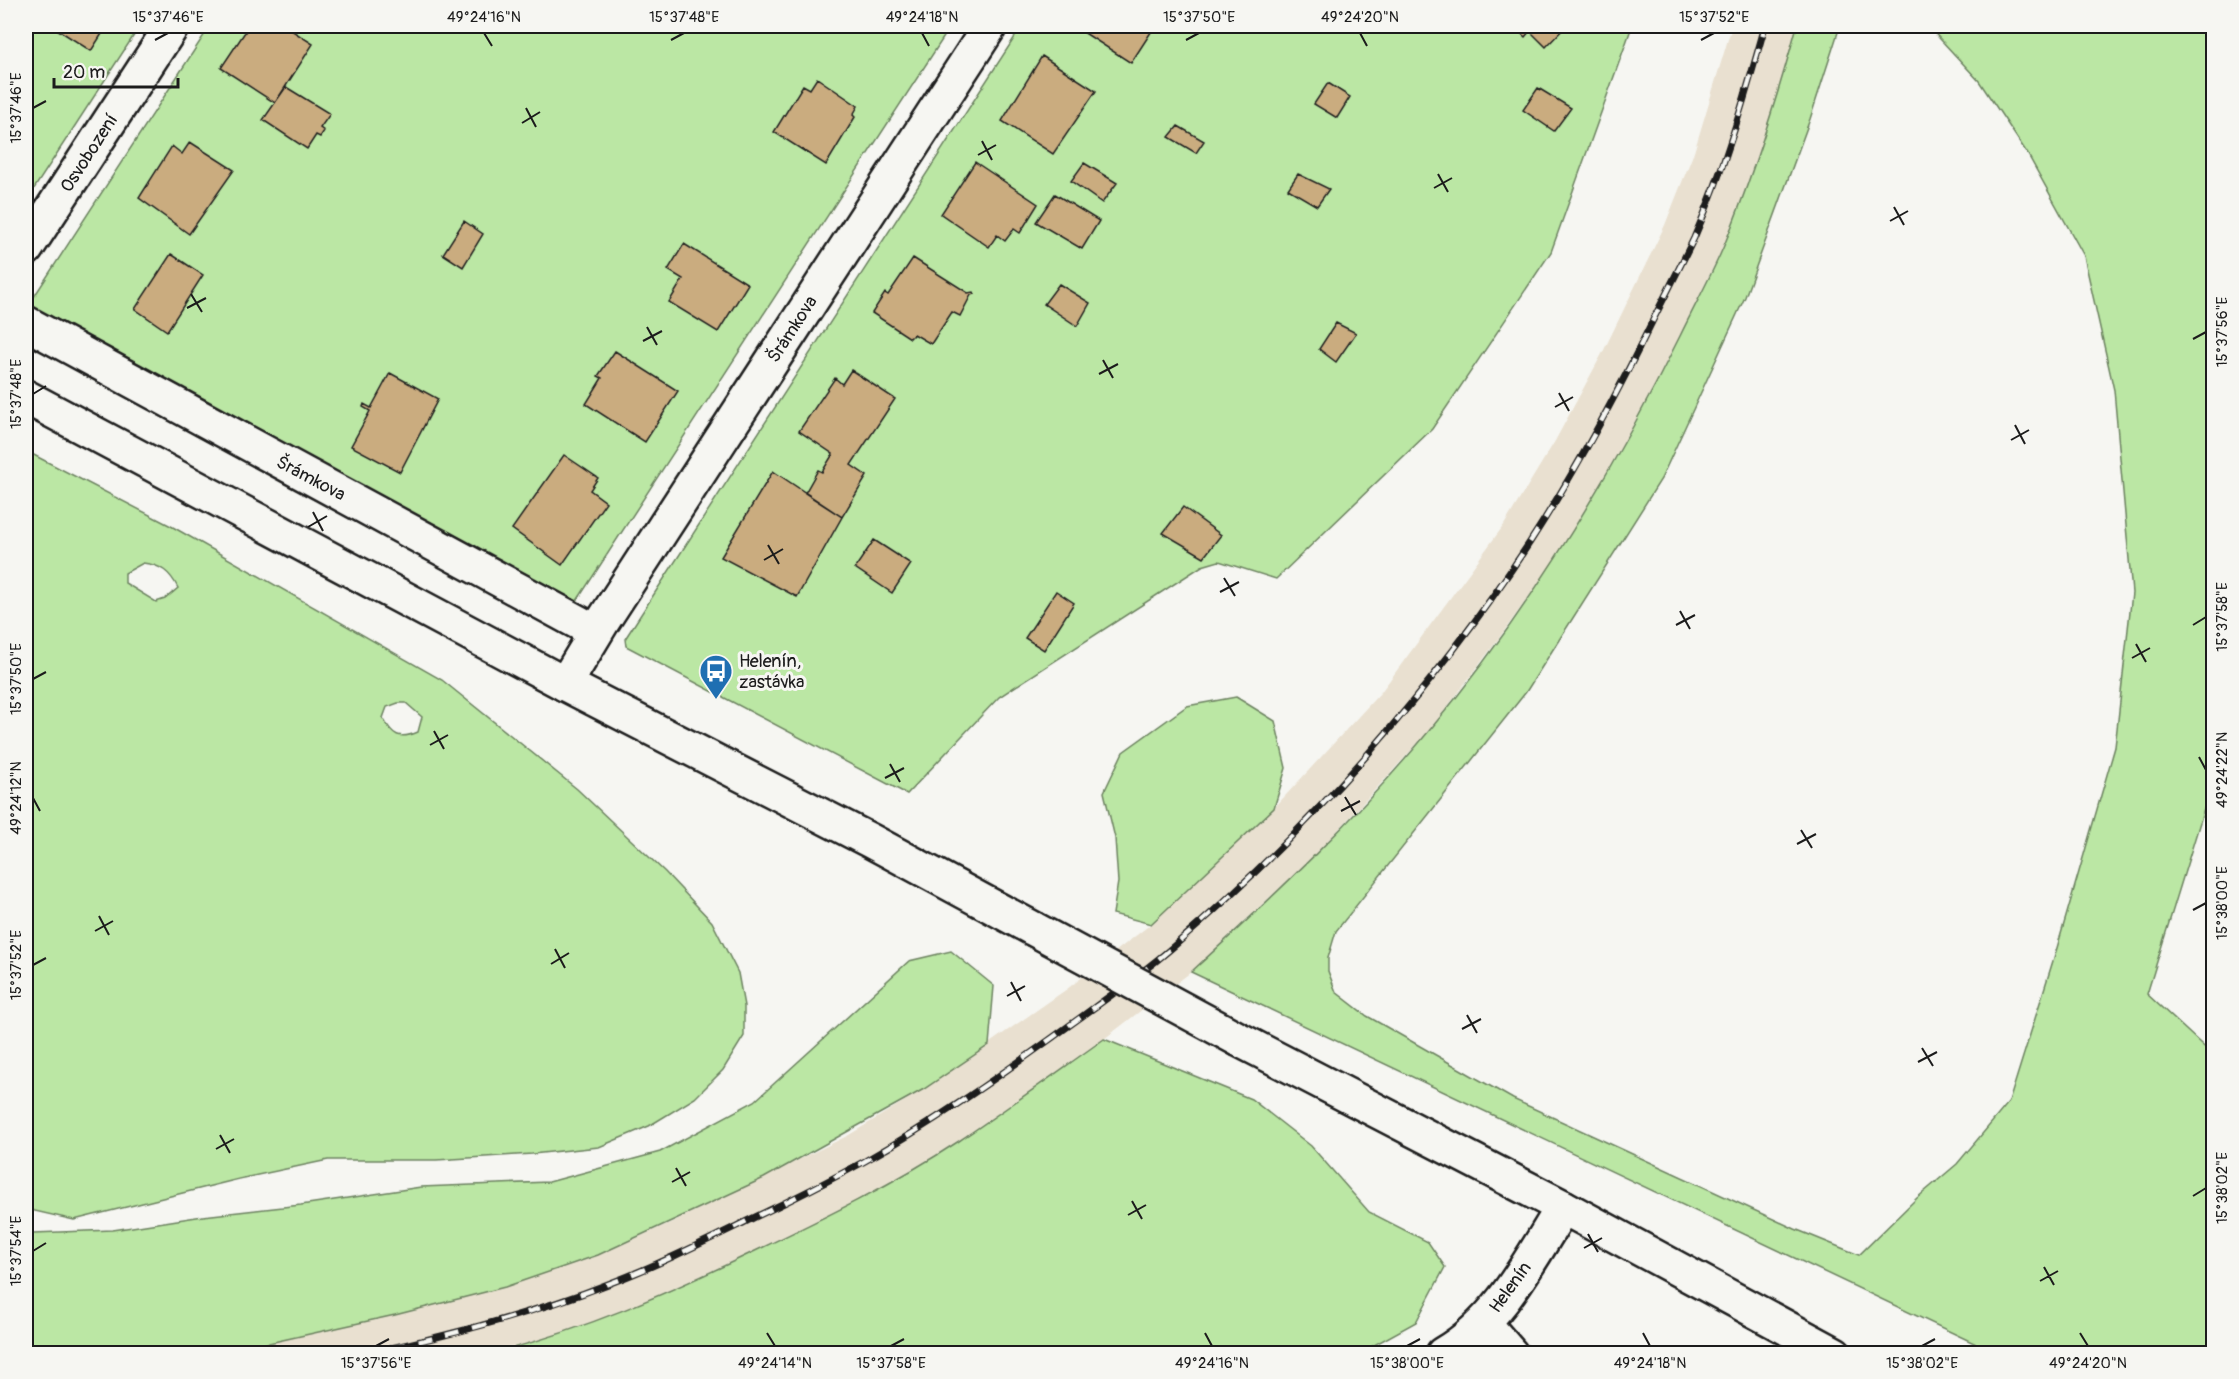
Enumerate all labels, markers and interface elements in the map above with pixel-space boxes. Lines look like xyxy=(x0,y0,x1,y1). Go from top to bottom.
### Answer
text: 15°37'46"E xyxy=(132,8,204,27)
text: 49°24'16"N xyxy=(447,8,521,27)
text: 15°37'48"E xyxy=(649,8,719,27)
text: 49°24'18"N xyxy=(886,8,958,27)
text: 15°37'50"E xyxy=(1163,8,1235,27)
text: 49°24'20"N xyxy=(1321,8,1399,27)
text: 15°37'52"E xyxy=(1679,8,1749,27)
scale bar xyxy=(54,51,178,89)
text: 20 m xyxy=(63,61,105,84)
text: 15°37'46"E xyxy=(7,72,26,144)
street label: Osvobození xyxy=(56,110,123,197)
street label: Šrámkova xyxy=(761,291,823,367)
text: 15°37'56"E xyxy=(2213,297,2232,367)
text: 15°37'48"E xyxy=(7,359,26,429)
street label: Šrámkova xyxy=(272,450,350,506)
text: 15°37'58"E xyxy=(2213,582,2232,652)
text: 15°37'50"E xyxy=(7,643,26,715)
place label: Helenín, zastávka xyxy=(739,650,804,694)
bus stop icon: Helenín, zastávka xyxy=(698,653,734,700)
text: 49°24'22"N xyxy=(2213,732,2232,808)
text: 49°24'12"N xyxy=(7,761,26,835)
text: 15°38'00"E xyxy=(2213,866,2232,940)
text: 15°37'52"E xyxy=(7,930,26,1000)
text: 15°38'02"E xyxy=(2213,1152,2232,1224)
text: 15°37'54"E xyxy=(7,1216,26,1286)
street label: Helenín xyxy=(1484,1257,1537,1317)
text: 15°37'56"E xyxy=(341,1354,411,1373)
text: 49°24'14"N xyxy=(738,1354,812,1373)
text: 15°37'58"E xyxy=(856,1354,926,1373)
text: 49°24'16"N xyxy=(1175,1354,1249,1373)
text: 15°38'00"E xyxy=(1370,1354,1444,1373)
text: 49°24'18"N xyxy=(1614,1354,1686,1373)
text: 15°38'02"E xyxy=(1886,1354,1958,1373)
text: 49°24'20"N xyxy=(2049,1354,2127,1373)

